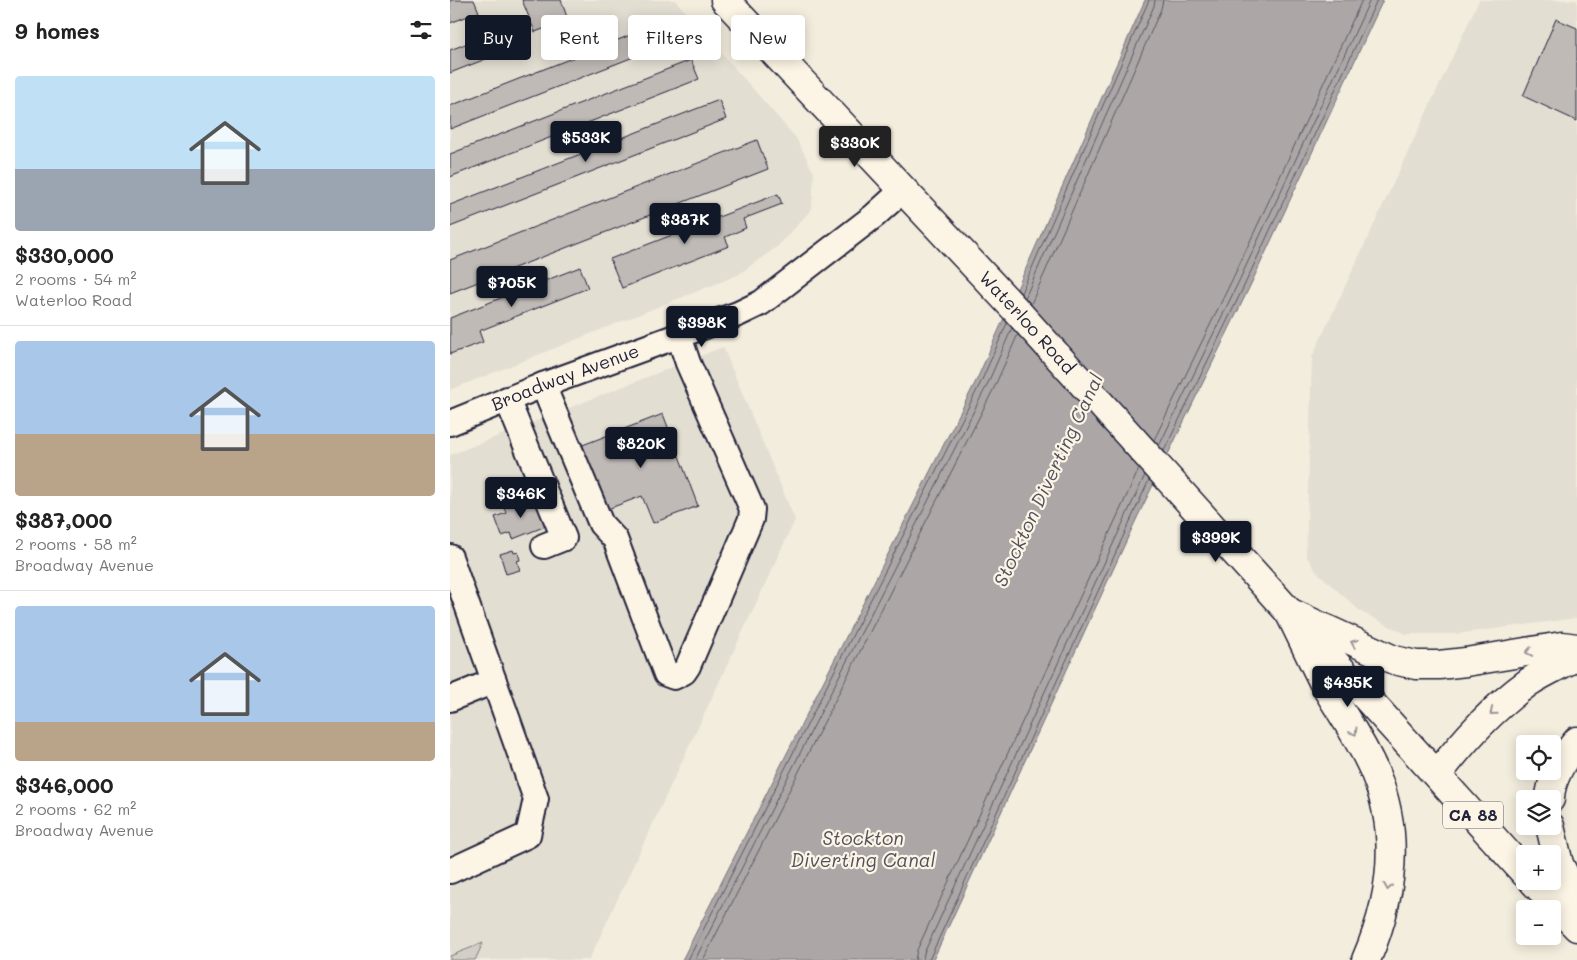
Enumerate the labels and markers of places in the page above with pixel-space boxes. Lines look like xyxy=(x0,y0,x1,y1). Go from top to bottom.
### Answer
pin: $533K xyxy=(551,120,621,163)
pin: $330K xyxy=(820,126,890,168)
pin: $387K xyxy=(650,202,720,245)
pin: $705K xyxy=(477,266,547,308)
pin: $398K xyxy=(667,306,737,348)
pin: $820K xyxy=(606,426,676,469)
pin: $346K xyxy=(486,476,556,519)
pin: $399K xyxy=(1181,520,1251,563)
pin: $435K xyxy=(1313,666,1383,708)

